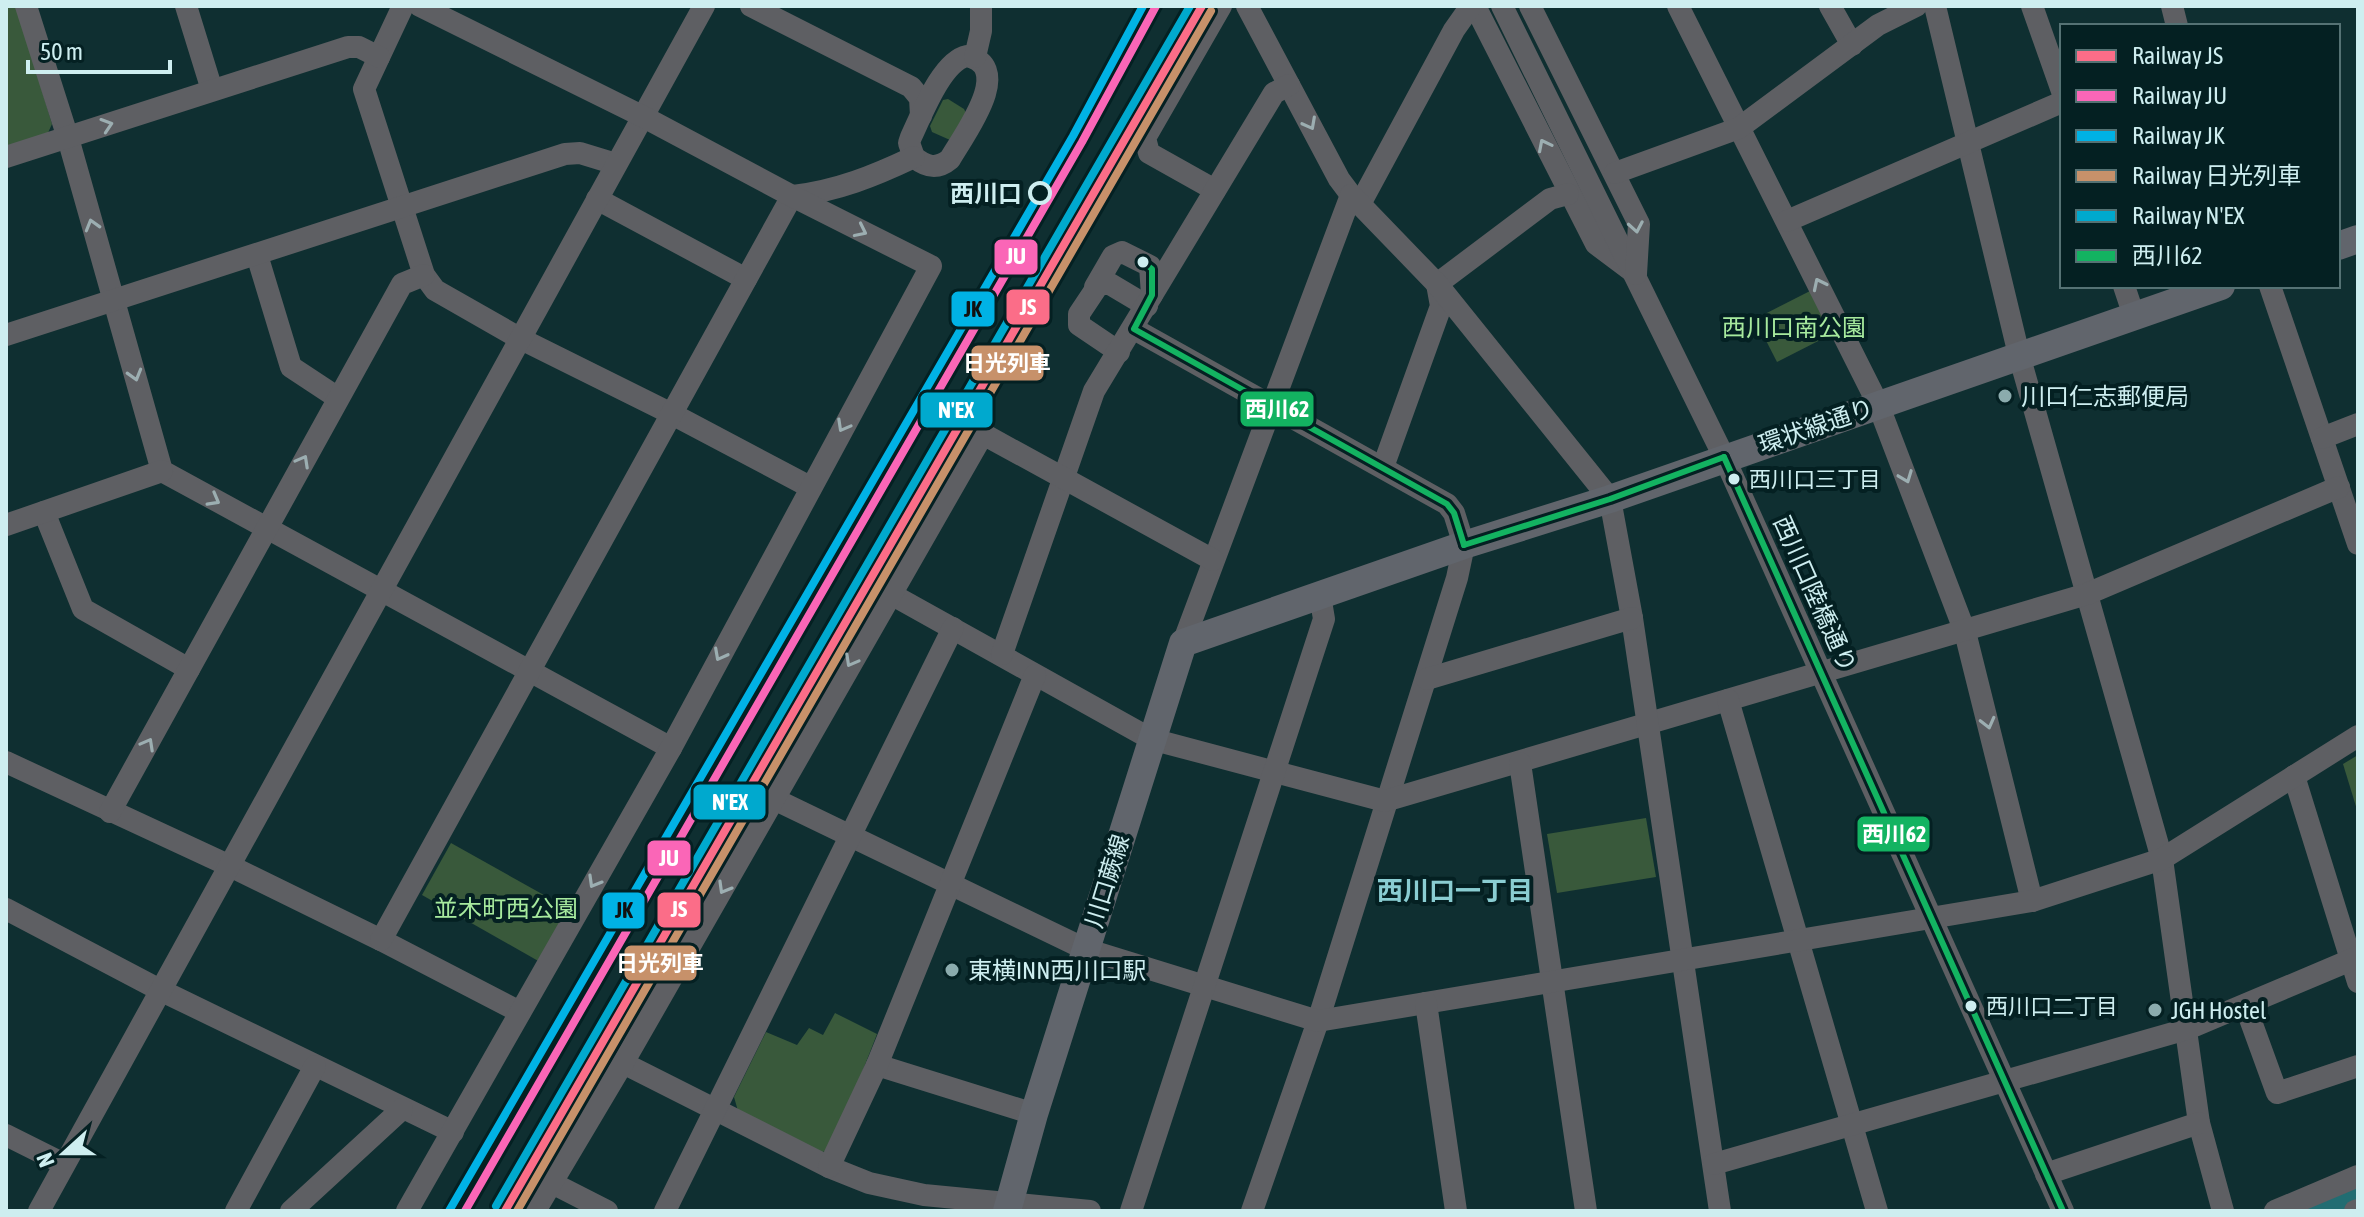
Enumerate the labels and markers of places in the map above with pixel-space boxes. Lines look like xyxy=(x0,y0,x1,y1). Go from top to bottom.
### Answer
place label: 西川口 xyxy=(950,180,1022,207)
marker: 西川口 xyxy=(1029,182,1051,204)
unlabelled marker xyxy=(1135,254,1151,270)
place label: 川口仁志郵便局 xyxy=(2021,383,2189,410)
marker: 川口仁志郵便局 xyxy=(1996,387,2014,405)
place label: 西川口三丁目 xyxy=(1749,466,1881,492)
marker: 西川口三丁目 xyxy=(1726,471,1742,487)
place label: 東横INN西川口駅 xyxy=(968,957,1146,984)
marker: 東横INN西川口駅 xyxy=(943,961,961,979)
place label: 西川口二丁目 xyxy=(1986,993,2118,1019)
place label: JGH Hostel xyxy=(2171,997,2267,1024)
marker: 西川口二丁目 xyxy=(1963,998,1979,1014)
marker: JGH Hostel xyxy=(2146,1001,2164,1019)

